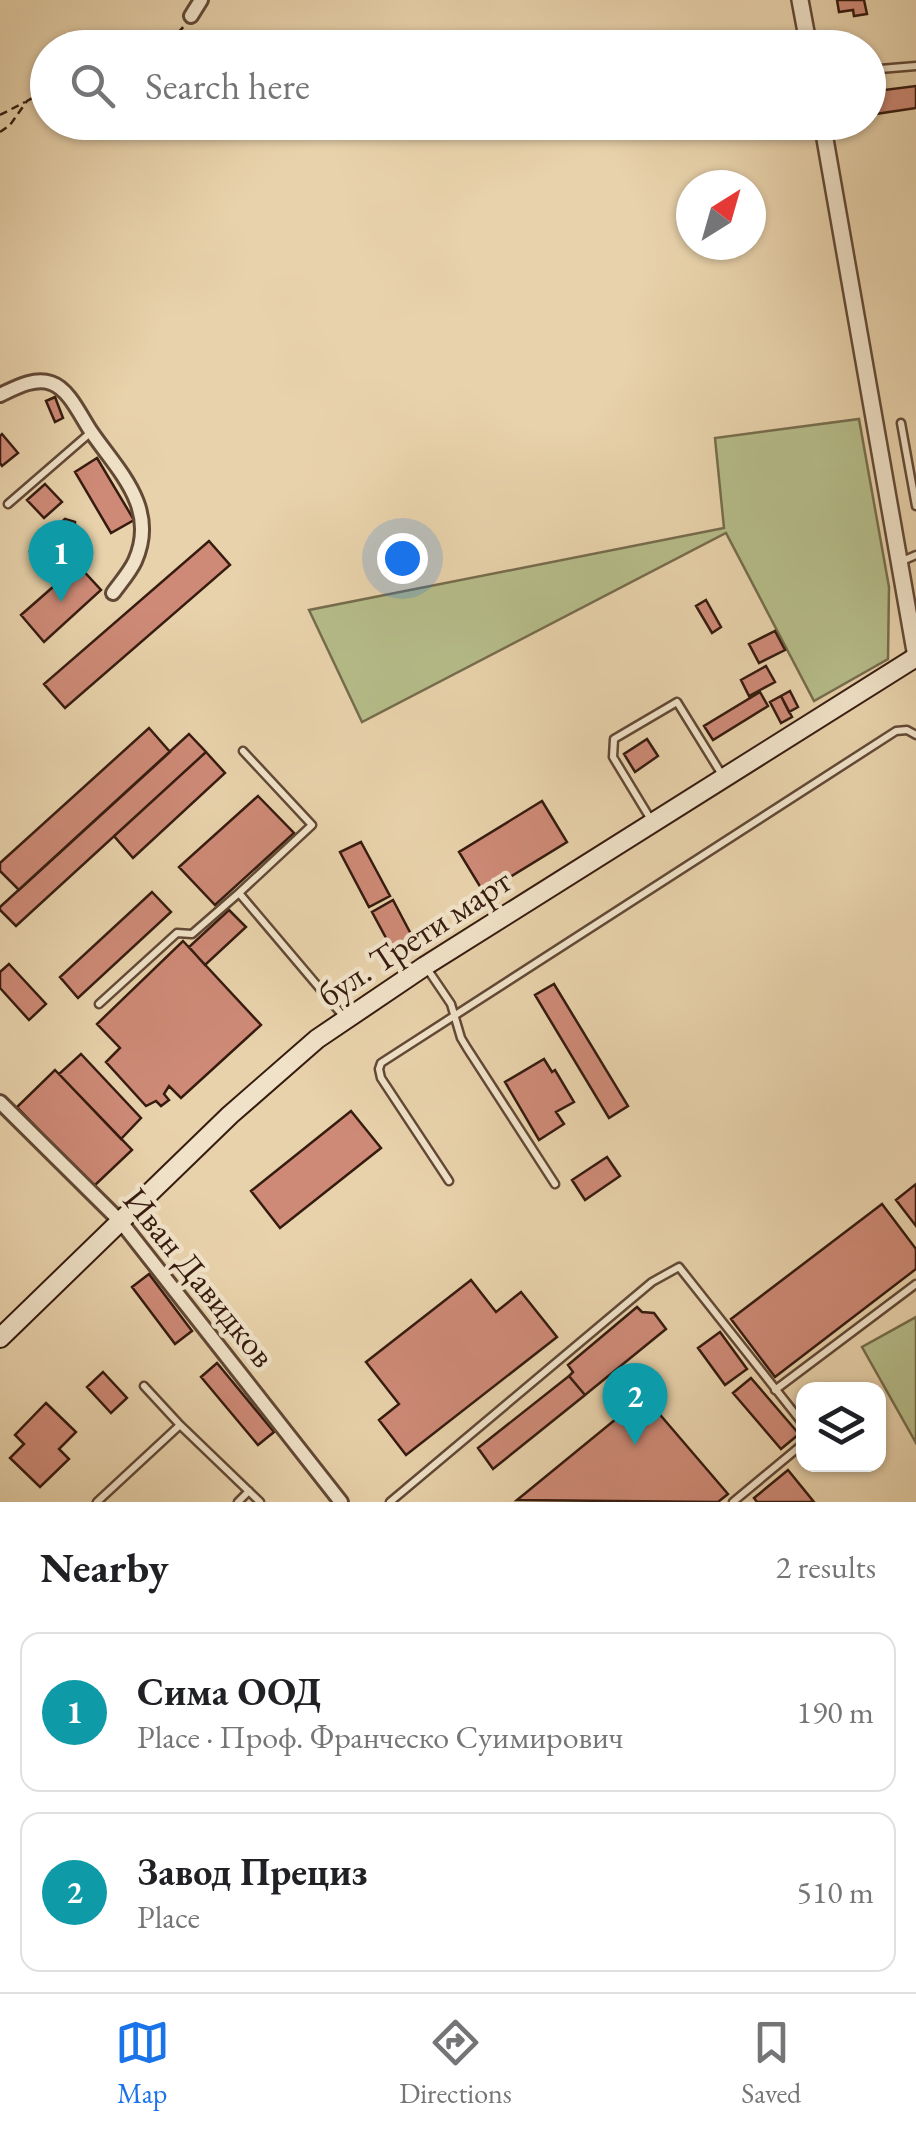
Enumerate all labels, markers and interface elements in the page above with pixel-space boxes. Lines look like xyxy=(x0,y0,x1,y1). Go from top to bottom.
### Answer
search box xyxy=(30,30,886,140)
icon: search xyxy=(65,58,120,113)
text: Search here xyxy=(145,61,310,110)
north arrow xyxy=(676,170,766,260)
pin: 1 xyxy=(28,520,94,602)
your location xyxy=(377,533,428,584)
street label: бул. Трети март xyxy=(309,858,520,1017)
street label: Иван Давидков xyxy=(114,1178,286,1376)
pin: 2 xyxy=(602,1362,668,1445)
map controls xyxy=(796,1382,886,1472)
button: layers xyxy=(796,1382,886,1472)
text: Nearby xyxy=(40,1540,169,1595)
text: 2 results xyxy=(776,1546,876,1588)
text: Сима ООД xyxy=(137,1667,321,1716)
text: 1 xyxy=(66,1691,83,1733)
text: 190 m xyxy=(797,1691,874,1733)
text: Place · Проф. Франческо Суимирович xyxy=(137,1716,623,1758)
text: Завод Прециз xyxy=(137,1847,368,1896)
text: 2 xyxy=(66,1871,83,1913)
text: 510 m xyxy=(797,1871,874,1913)
text: Place xyxy=(137,1896,200,1938)
tab: Map xyxy=(115,2015,170,2111)
tab: Directions xyxy=(399,2015,512,2111)
tab: Saved xyxy=(741,2015,801,2111)

